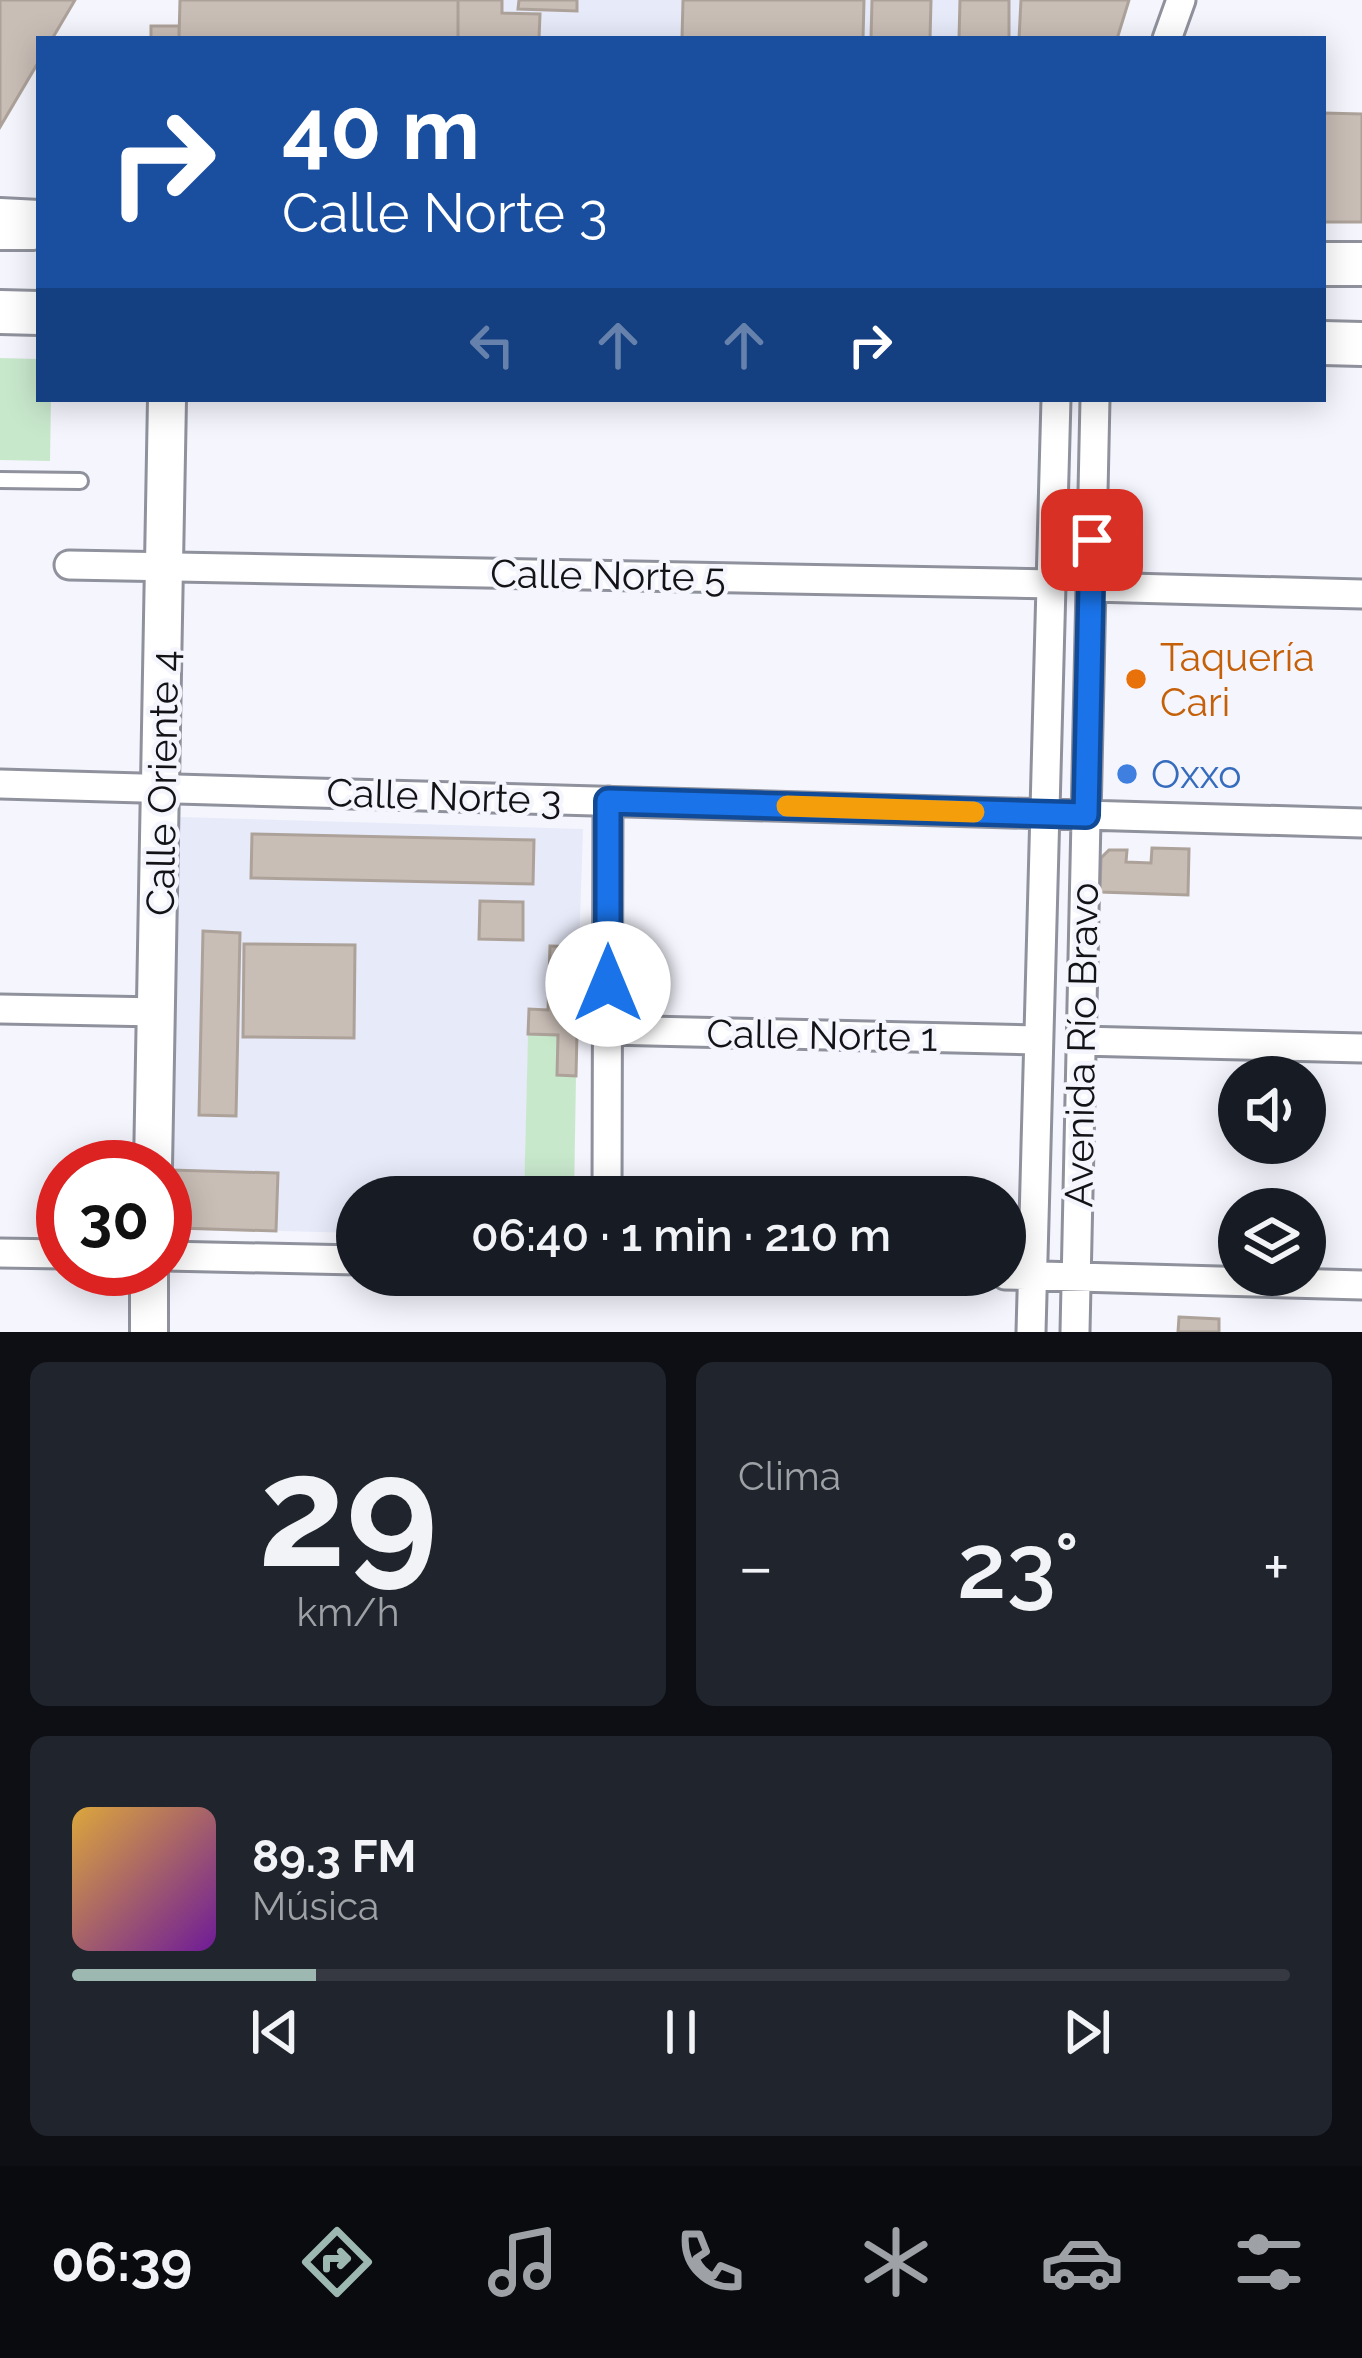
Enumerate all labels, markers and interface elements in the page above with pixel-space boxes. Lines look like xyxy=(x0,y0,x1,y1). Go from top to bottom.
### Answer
text: 40 m xyxy=(282,80,480,179)
icon: right xyxy=(84,84,240,240)
text: Calle Norte 3 xyxy=(282,181,608,245)
icon: left xyxy=(459,312,525,378)
icon: ahead xyxy=(585,312,651,378)
icon: ahead xyxy=(711,312,777,378)
icon: right xyxy=(837,312,903,378)
pin xyxy=(1041,489,1143,591)
icon: arrive xyxy=(1059,507,1125,573)
street label: Calle Norte 5 xyxy=(490,550,726,600)
place label: Taquería Cari xyxy=(1160,634,1315,725)
street label: Calle Oriente 4 xyxy=(137,650,187,916)
marker: Taquería Cari xyxy=(1123,666,1149,692)
place label: Oxxo xyxy=(1151,751,1242,797)
marker: Oxxo xyxy=(1114,761,1140,787)
street label: Calle Norte 3 xyxy=(326,769,562,823)
street label: Avenida Río Bravo xyxy=(1055,882,1107,1208)
position arrow xyxy=(545,921,671,1047)
street label: Calle Norte 1 xyxy=(706,1010,938,1060)
map controls xyxy=(1218,1056,1326,1296)
button: sound xyxy=(1218,1056,1326,1164)
speed limit sign: 30 xyxy=(36,1140,192,1296)
button: layers xyxy=(1218,1188,1326,1296)
text: 06:40 · 1 min · 210 m xyxy=(471,1209,891,1262)
text: 29 xyxy=(258,1419,438,1603)
text: Clima xyxy=(738,1453,841,1499)
text: 23° xyxy=(957,1513,1079,1619)
text: − xyxy=(738,1528,774,1605)
text: + xyxy=(1263,1528,1290,1605)
text: km/h xyxy=(297,1589,399,1635)
text: 89.3 FM xyxy=(252,1830,416,1883)
text: Música xyxy=(252,1883,379,1929)
icon: previous xyxy=(242,1999,308,2065)
icon: pause xyxy=(648,1999,714,2065)
icon: next xyxy=(1054,1999,1120,2065)
icon: directions xyxy=(295,2220,379,2304)
icon: music xyxy=(481,2220,565,2304)
icon: phone xyxy=(668,2220,752,2304)
icon: climate xyxy=(854,2220,938,2304)
icon: car xyxy=(1040,2220,1124,2304)
icon: filters xyxy=(1227,2220,1311,2304)
text: 06:39 xyxy=(51,2230,192,2294)

